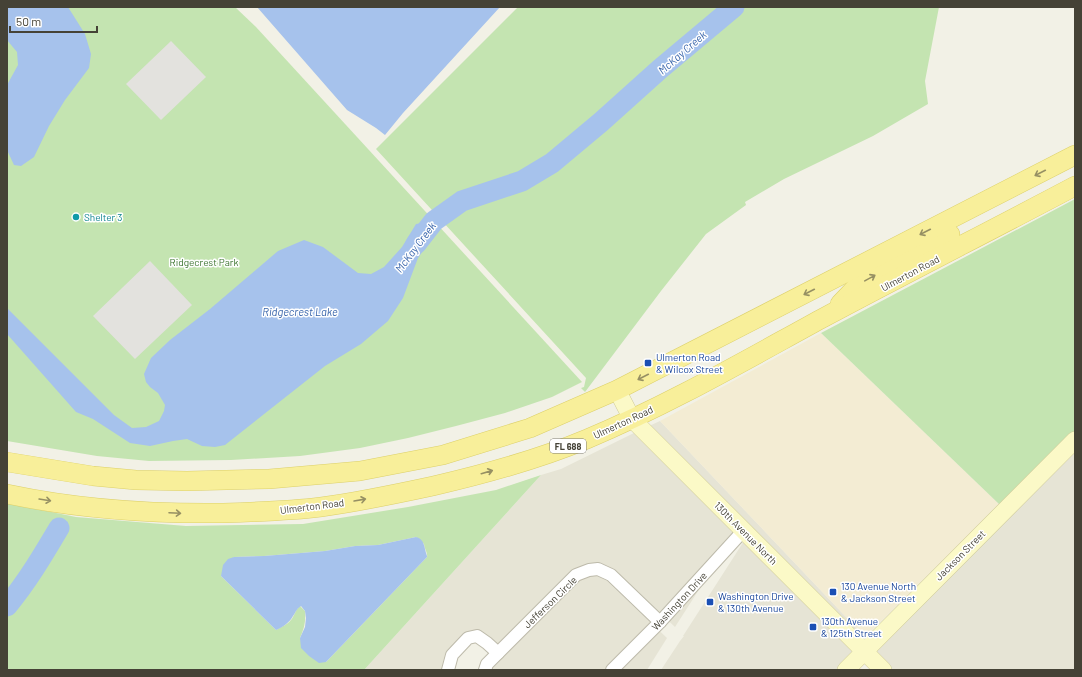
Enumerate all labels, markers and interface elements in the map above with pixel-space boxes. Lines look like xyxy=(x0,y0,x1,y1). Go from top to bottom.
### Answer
scale bar xyxy=(10,8,97,34)
text: 50 m xyxy=(16,14,41,28)
water label: McKay Creek xyxy=(655,27,709,76)
one-way arrow xyxy=(1035,170,1047,177)
place label: Shelter 3 xyxy=(84,211,122,223)
marker: Shelter 3 xyxy=(71,212,81,222)
water label: McKay Creek xyxy=(392,219,438,275)
one-way arrow xyxy=(919,229,931,237)
street label: Ulmerton Road xyxy=(879,253,941,293)
park label: Ridgecrest Park xyxy=(170,256,238,268)
one-way arrow xyxy=(864,273,876,281)
one-way arrow xyxy=(803,289,815,296)
water label: Ridgecrest Lake xyxy=(262,305,338,318)
place label: Ulmerton Road & Wilcox Street xyxy=(656,351,723,375)
marker: Ulmerton Road & Wilcox Street xyxy=(643,358,653,368)
one-way arrow xyxy=(638,373,650,381)
street label: Ulmerton Road xyxy=(591,403,655,441)
road number: FL 688 xyxy=(550,439,586,453)
one-way arrow xyxy=(480,468,493,475)
street label: Ulmerton Road xyxy=(279,496,345,516)
one-way arrow xyxy=(353,496,366,504)
one-way arrow xyxy=(39,497,52,505)
street label: 130th Avenue North xyxy=(712,499,780,567)
one-way arrow xyxy=(168,509,181,516)
street label: Jackson Street xyxy=(932,527,988,583)
street label: Washington Drive xyxy=(649,569,709,633)
street label: Jefferson Circle xyxy=(521,574,579,630)
place label: 130 Avenue North & Jackson Street xyxy=(841,580,916,604)
marker: 130 Avenue North & Jackson Street xyxy=(828,587,838,597)
place label: Washington Drive & 130th Avenue xyxy=(718,590,794,614)
marker: Washington Drive & 130th Avenue xyxy=(705,597,715,607)
place label: 130th Avenue & 125th Street xyxy=(821,615,882,639)
marker: 130th Avenue & 125th Street xyxy=(808,622,818,632)

